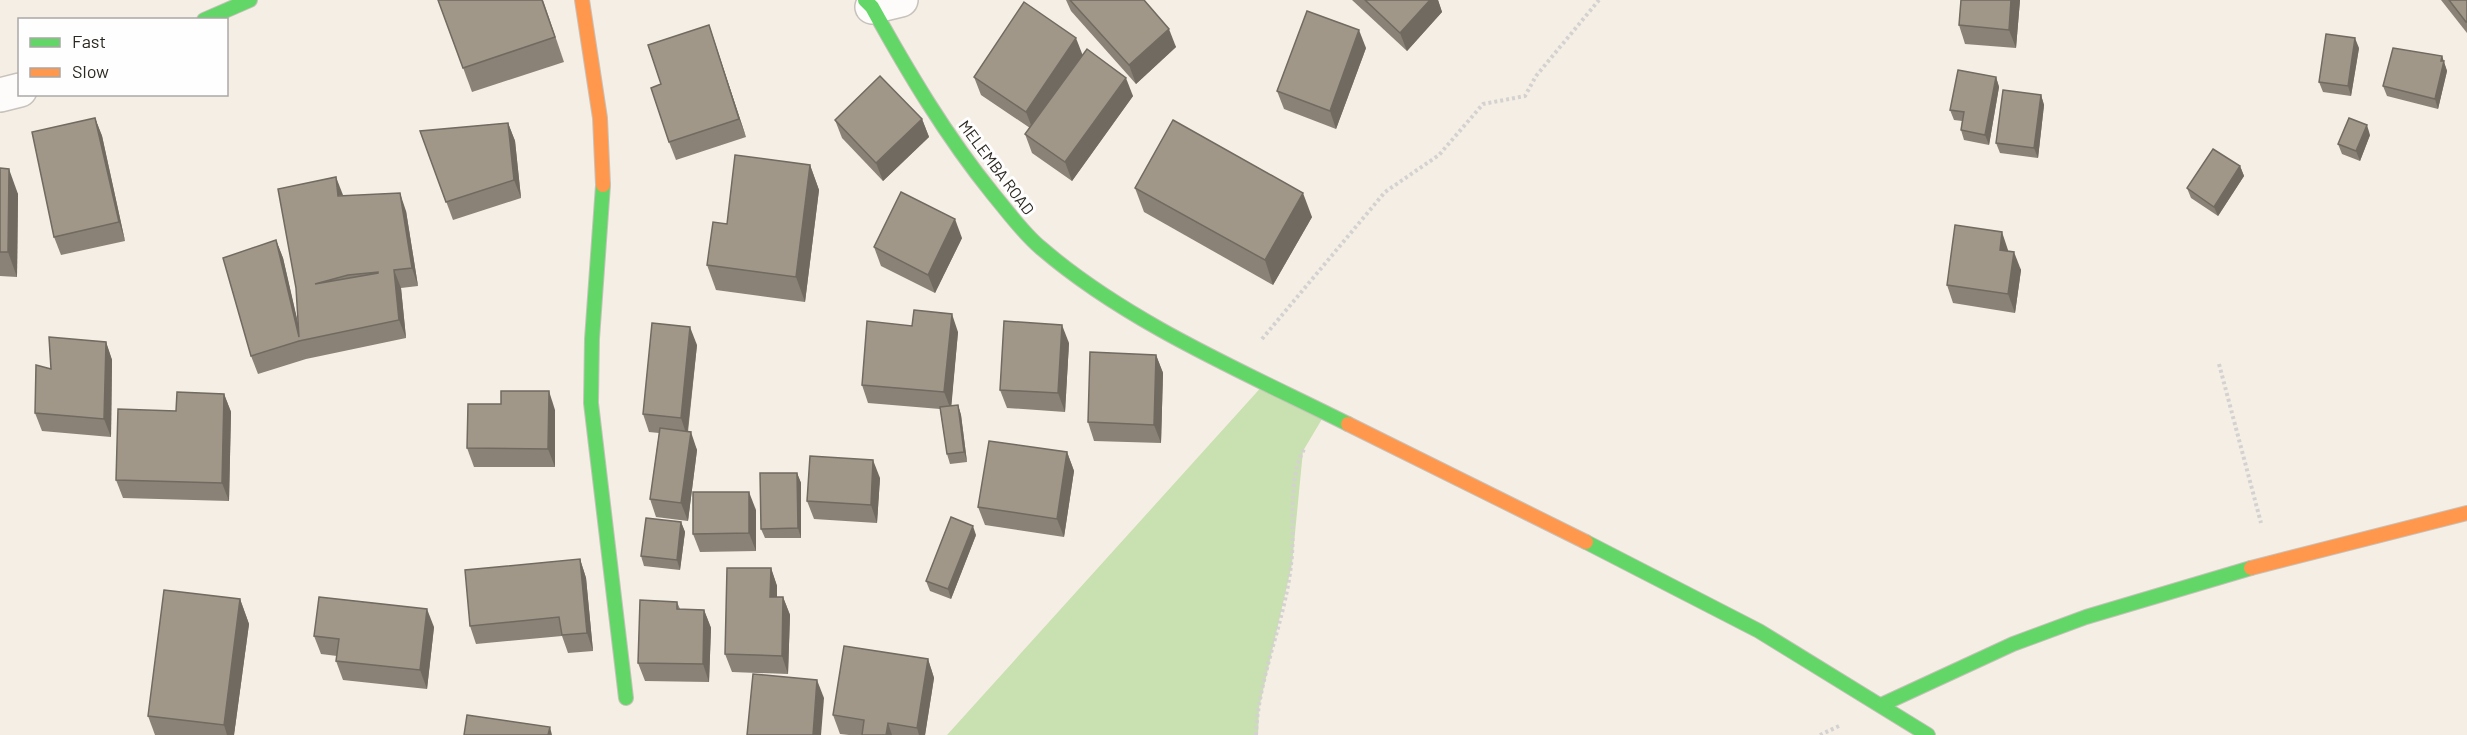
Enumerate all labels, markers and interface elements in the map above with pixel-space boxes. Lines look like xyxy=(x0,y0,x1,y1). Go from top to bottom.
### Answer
legend xyxy=(18,18,228,96)
text: Fast xyxy=(72,30,106,52)
text: Slow xyxy=(72,60,109,82)
street label: MELEMBA ROAD xyxy=(955,116,1039,218)

